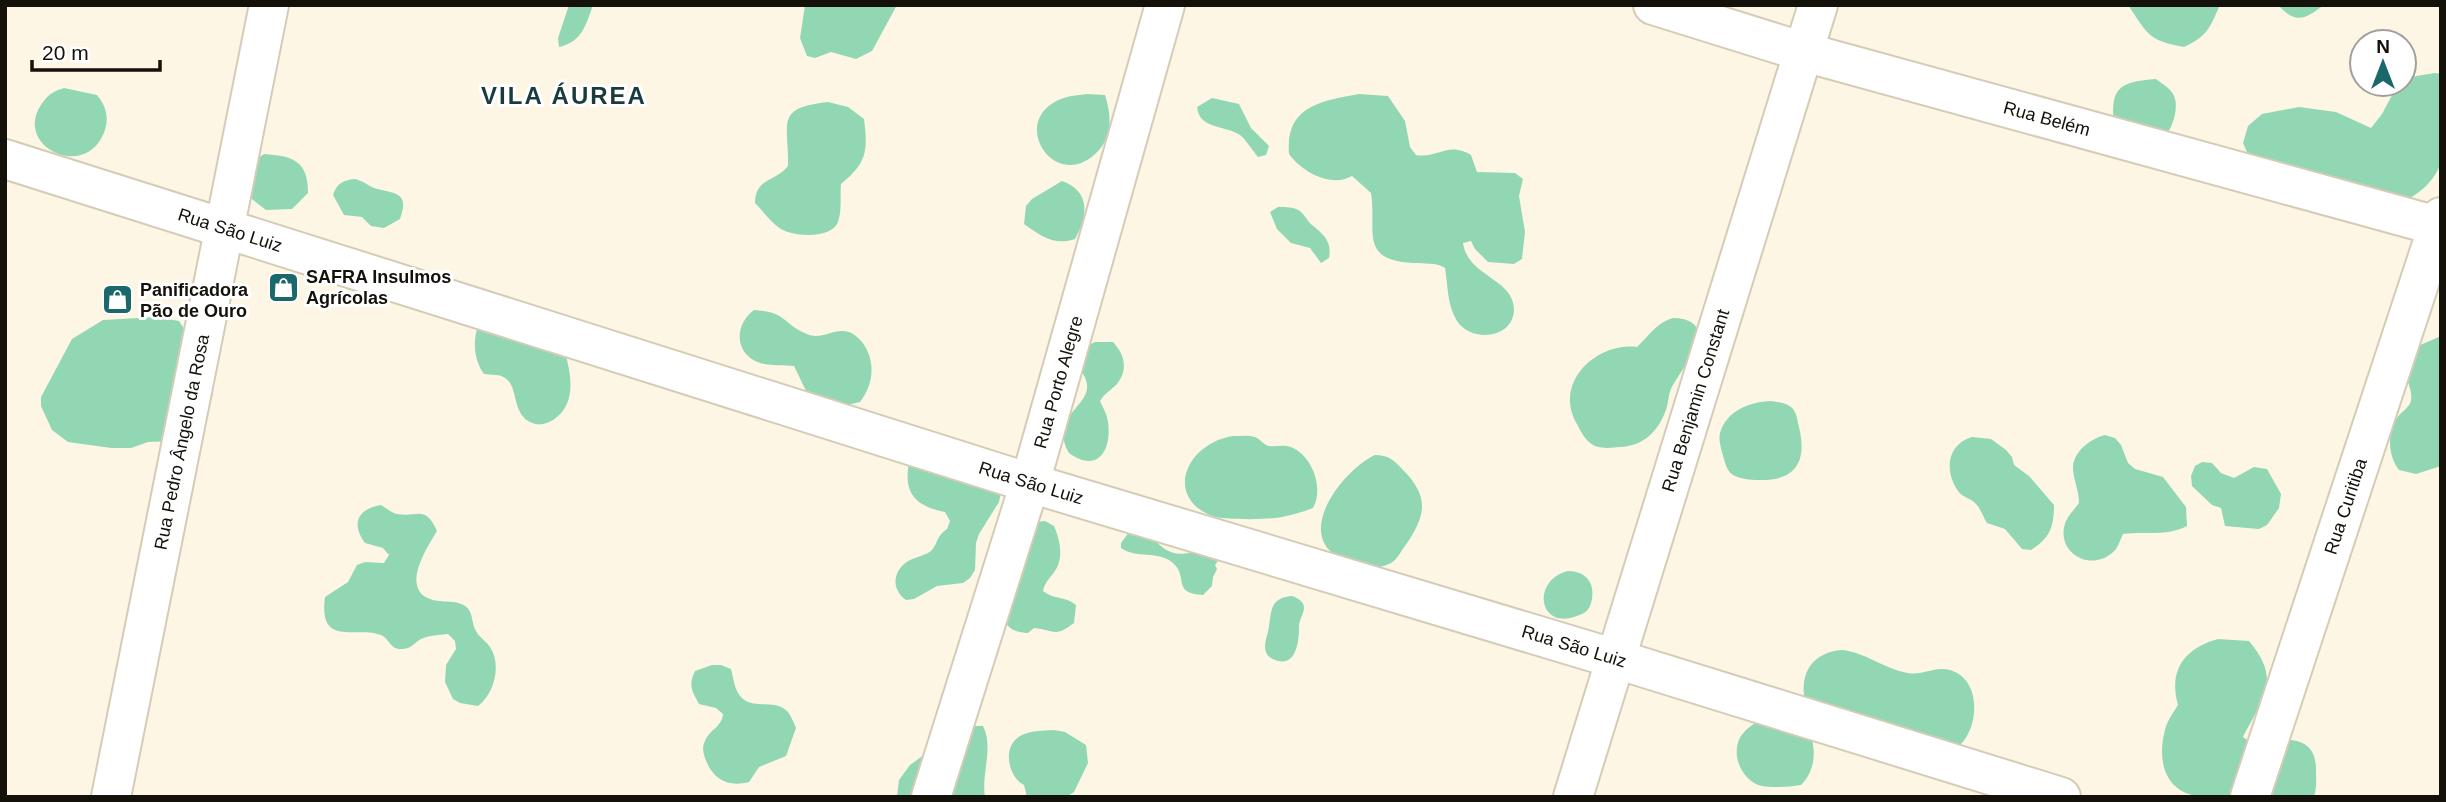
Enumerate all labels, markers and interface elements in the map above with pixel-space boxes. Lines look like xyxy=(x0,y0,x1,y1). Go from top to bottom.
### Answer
scale bar xyxy=(32,28,159,72)
north arrow xyxy=(2348,28,2418,98)
text: N xyxy=(2376,36,2390,57)
text: 20 m xyxy=(42,41,89,64)
district label: VILA ÁUREA xyxy=(481,82,647,109)
street label: Rua Belém xyxy=(2001,97,2092,140)
street label: Rua São Luiz xyxy=(175,204,285,256)
place label: SAFRA Insulmos Agrícolas xyxy=(306,267,451,308)
shop icon: SAFRA Insulmos Agrícolas xyxy=(266,270,300,304)
place label: Panificadora Pão de Ouro xyxy=(140,280,249,321)
shop icon: Panificadora Pão de Ouro xyxy=(100,283,134,317)
street label: Rua Benjamin Constant xyxy=(1658,307,1733,494)
street label: Rua Porto Alegre xyxy=(1030,313,1087,451)
street label: Rua Pedro Ângelo da Rosa xyxy=(151,332,213,551)
street label: Rua Curitiba xyxy=(2321,455,2371,557)
street label: Rua São Luiz xyxy=(976,457,1086,508)
street label: Rua São Luiz xyxy=(1519,621,1629,672)

